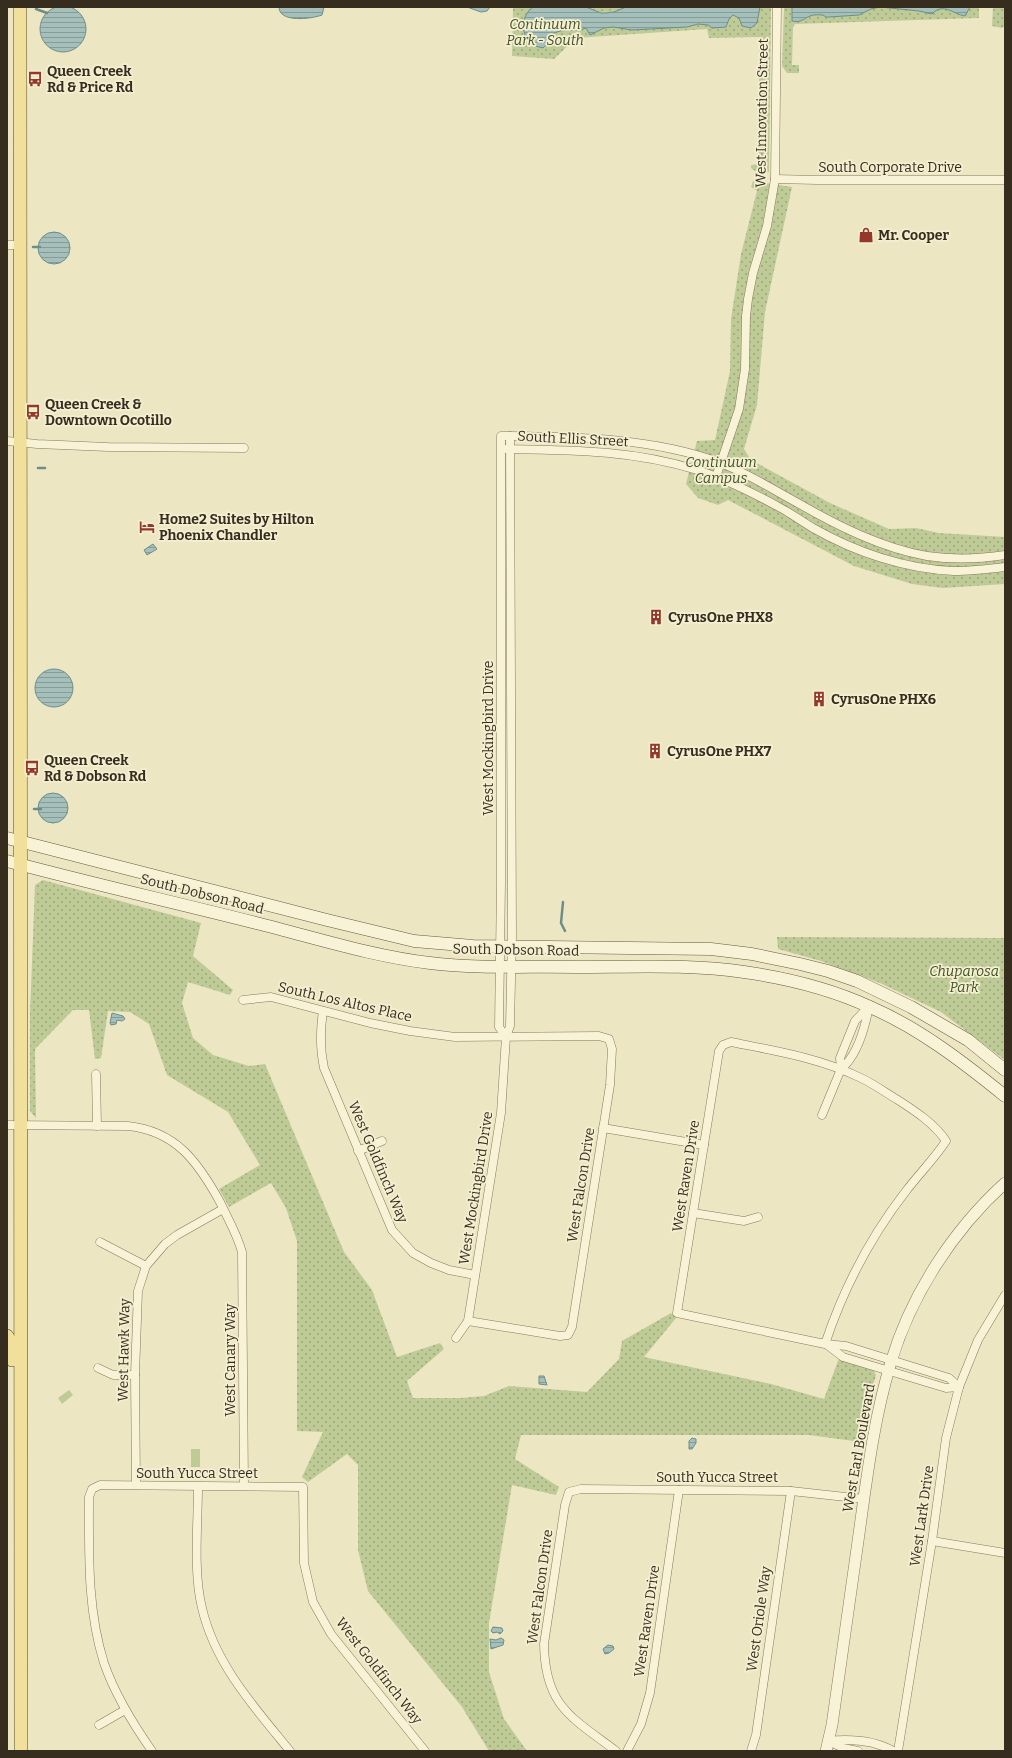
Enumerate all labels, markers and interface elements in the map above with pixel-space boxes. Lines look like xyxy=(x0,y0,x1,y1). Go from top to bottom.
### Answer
park label: Continuum Park - South xyxy=(506,16,584,49)
street label: West Innovation Street xyxy=(752,38,772,188)
place label: Queen Creek Rd & Price Rd xyxy=(47,63,134,96)
bus stop icon: Queen Creek Rd & Price Rd xyxy=(26,70,44,88)
street label: South Corporate Drive xyxy=(818,159,962,176)
shop icon: Mr. Cooper xyxy=(857,226,875,244)
place label: Mr. Cooper xyxy=(878,227,949,244)
place label: Queen Creek & Downtown Ocotillo xyxy=(45,396,172,429)
bus stop icon: Queen Creek & Downtown Ocotillo xyxy=(24,403,42,421)
street label: South Ellis Street xyxy=(517,428,629,450)
park label: Continuum Campus xyxy=(685,454,757,487)
place label: Home2 Suites by Hilton Phoenix Chandler xyxy=(159,511,314,544)
hotel icon: Home2 Suites by Hilton Phoenix Chandler xyxy=(138,518,156,536)
building icon: CyrusOne PHX8 xyxy=(647,608,665,626)
place label: CyrusOne PHX8 xyxy=(668,609,773,626)
street label: West Mockingbird Drive xyxy=(480,661,497,815)
building icon: CyrusOne PHX6 xyxy=(810,690,828,708)
place label: CyrusOne PHX6 xyxy=(831,691,936,708)
building icon: CyrusOne PHX7 xyxy=(646,742,664,760)
place label: CyrusOne PHX7 xyxy=(667,743,772,760)
place label: Queen Creek Rd & Dobson Rd xyxy=(44,752,147,785)
bus stop icon: Queen Creek Rd & Dobson Rd xyxy=(23,759,41,777)
street label: South Dobson Road xyxy=(138,870,266,918)
street label: South Dobson Road xyxy=(452,940,580,960)
park label: Chuparosa Park xyxy=(929,963,999,996)
street label: South Los Altos Place xyxy=(276,978,414,1026)
street label: West Goldfinch Way xyxy=(345,1099,412,1226)
street label: West Mockingbird Drive xyxy=(455,1110,497,1266)
street label: West Raven Drive xyxy=(669,1119,703,1233)
street label: West Falcon Drive xyxy=(564,1126,598,1244)
street label: West Hawk Way xyxy=(115,1298,133,1402)
street label: West Canary Way xyxy=(222,1303,239,1416)
street label: West Earl Boulevard xyxy=(839,1382,879,1514)
street label: West Lark Drive xyxy=(906,1464,938,1568)
street label: South Yucca Street xyxy=(136,1465,258,1482)
street label: South Yucca Street xyxy=(656,1469,778,1486)
street label: West Falcon Drive xyxy=(524,1528,556,1646)
street label: West Raven Drive xyxy=(631,1564,663,1678)
street label: West Oriole Way xyxy=(743,1565,775,1673)
street label: West Goldfinch Way xyxy=(332,1614,426,1728)

